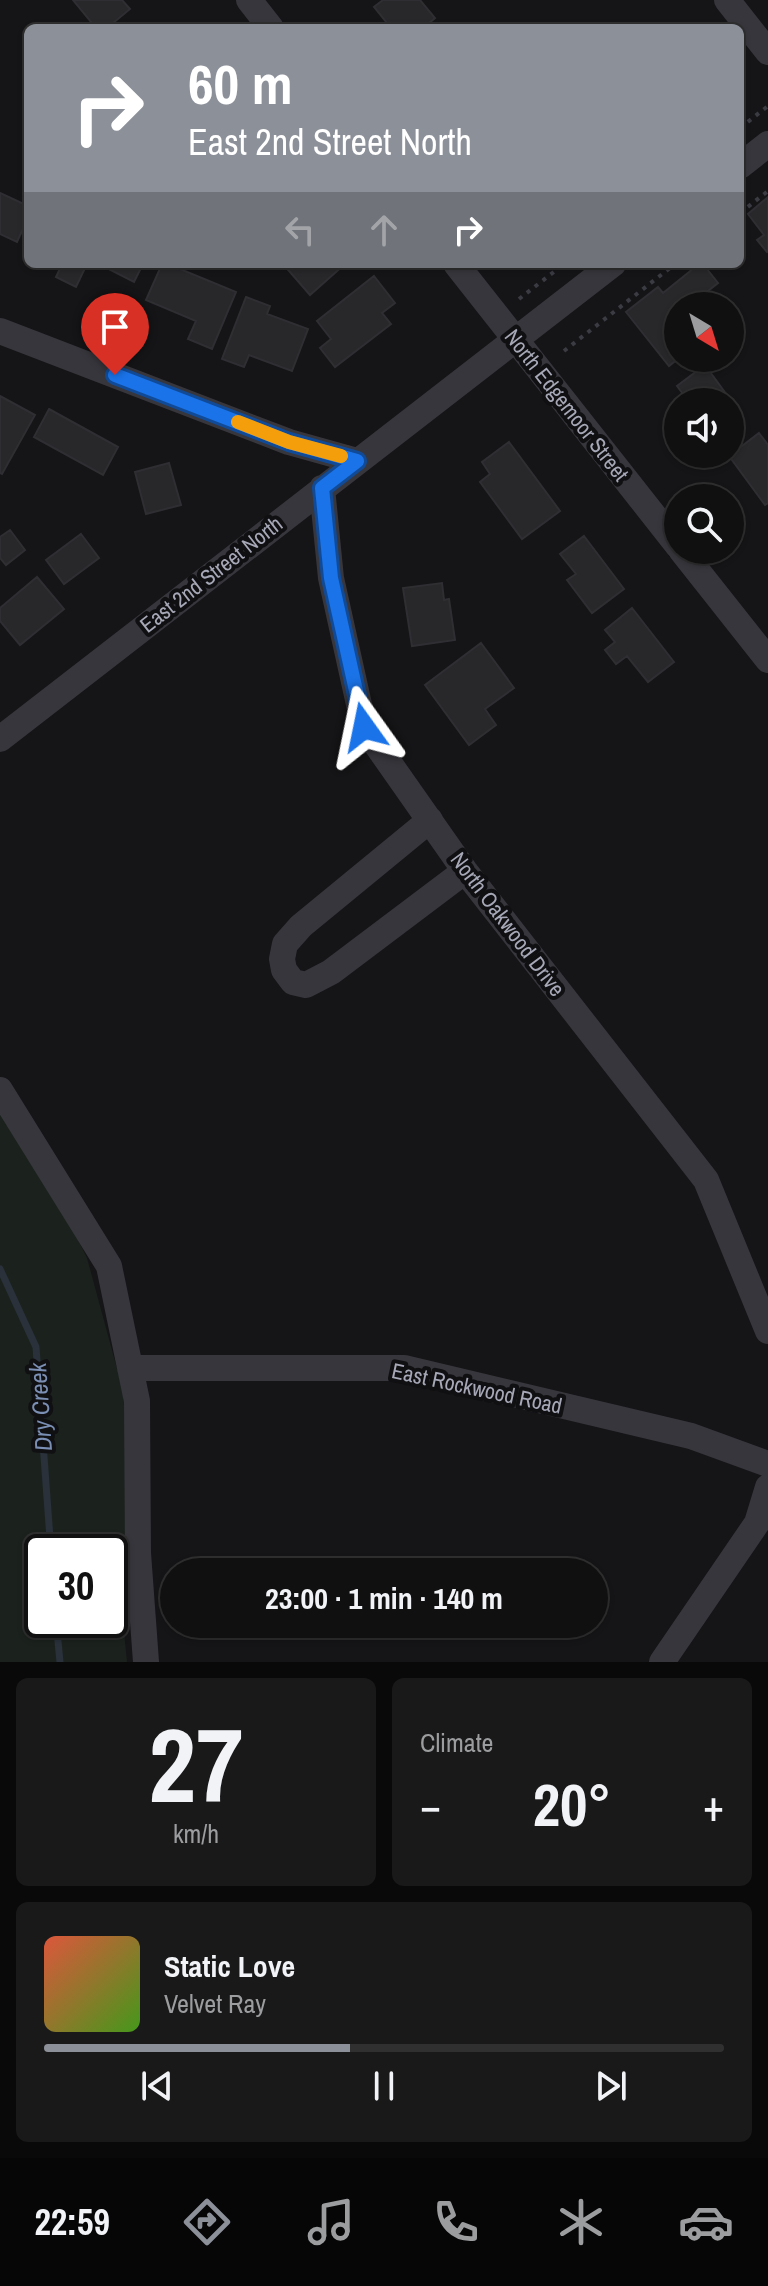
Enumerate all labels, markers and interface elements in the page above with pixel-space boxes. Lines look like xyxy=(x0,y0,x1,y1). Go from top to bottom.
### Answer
text: 60 m xyxy=(188,46,293,121)
icon: right xyxy=(56,56,160,160)
text: East 2nd Street North xyxy=(188,118,472,166)
icon: left xyxy=(278,208,322,252)
icon: ahead xyxy=(362,208,406,252)
icon: right xyxy=(446,208,490,252)
north arrow xyxy=(664,292,744,372)
map controls xyxy=(664,292,744,564)
pin xyxy=(81,293,149,375)
icon: arrive xyxy=(93,305,137,349)
street label: North Edgemoor Street xyxy=(498,323,636,487)
button: sound xyxy=(664,388,744,468)
button: search xyxy=(664,484,744,564)
street label: East 2nd Street North xyxy=(133,509,289,639)
position arrow xyxy=(322,685,406,769)
street label: North Oakwood Drive xyxy=(444,846,572,1002)
street label: East Rockwood Road xyxy=(389,1355,565,1421)
water label: Dry Creek xyxy=(21,1361,59,1452)
speed limit sign: 30 xyxy=(24,1534,128,1638)
text: 23:00 · 1 min · 140 m xyxy=(265,1578,503,1618)
text: 27 xyxy=(149,1694,243,1834)
text: Climate xyxy=(420,1725,493,1760)
text: 20° xyxy=(533,1764,611,1845)
text: − xyxy=(420,1775,441,1835)
text: + xyxy=(703,1775,724,1835)
text: km/h xyxy=(173,1816,219,1851)
text: Static Love xyxy=(164,1946,295,1986)
text: Velvet Ray xyxy=(164,1986,266,2021)
icon: previous xyxy=(135,2064,179,2108)
icon: pause xyxy=(362,2064,406,2108)
icon: next xyxy=(589,2064,633,2108)
icon: directions xyxy=(179,2194,235,2250)
icon: music xyxy=(303,2194,359,2250)
icon: phone xyxy=(428,2194,484,2250)
icon: climate xyxy=(553,2194,609,2250)
icon: car xyxy=(678,2194,734,2250)
text: 22:59 xyxy=(34,2198,110,2246)

